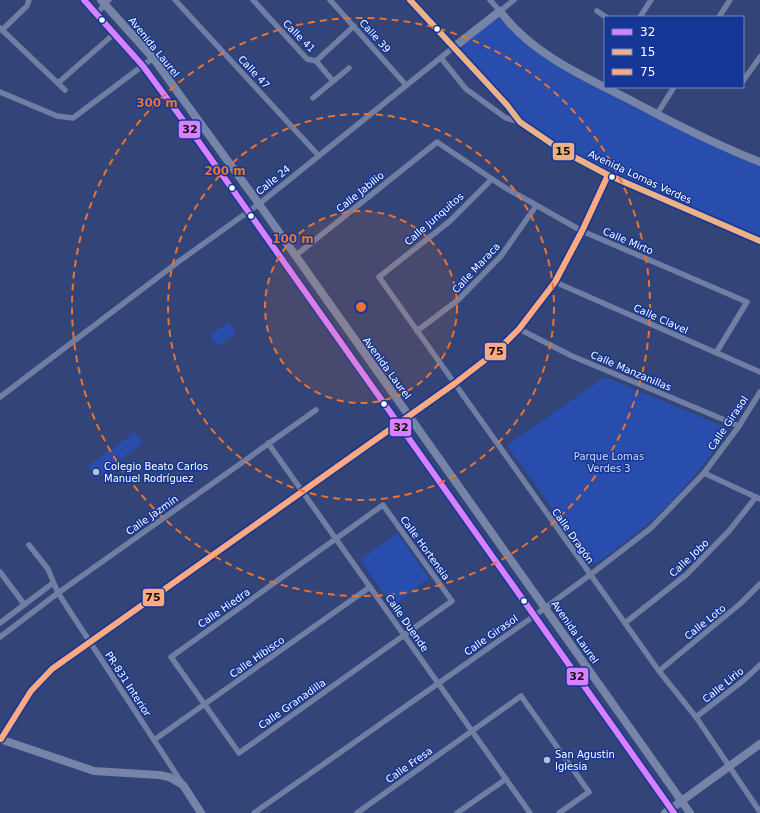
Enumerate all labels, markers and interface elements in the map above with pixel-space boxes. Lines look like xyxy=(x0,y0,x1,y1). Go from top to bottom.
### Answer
unlabelled marker xyxy=(97,15,107,25)
street label: Avenida Laurel xyxy=(126,15,182,79)
legend xyxy=(604,16,744,88)
street label: Calle 39 xyxy=(357,17,393,55)
street label: Calle 41 xyxy=(281,18,317,54)
unlabelled marker xyxy=(432,24,442,34)
text: 32 xyxy=(640,25,655,39)
text: 15 xyxy=(640,45,655,59)
street label: Calle 47 xyxy=(236,53,272,91)
text: 75 xyxy=(640,65,655,79)
text: 300 m xyxy=(136,96,178,110)
line badge: 32 xyxy=(178,120,201,139)
text: 32 xyxy=(182,123,198,136)
line badge: 15 xyxy=(552,142,575,161)
text: 15 xyxy=(555,145,571,158)
street label: Avenida Lomas Verdes xyxy=(587,148,693,206)
street label: Calle 24 xyxy=(254,163,292,197)
text: 200 m xyxy=(204,164,246,178)
street label: Calle Jabilio xyxy=(334,170,386,214)
unlabelled marker xyxy=(607,172,617,182)
unlabelled marker xyxy=(227,183,237,193)
street label: Calle Junquitos xyxy=(402,190,466,248)
unlabelled marker xyxy=(246,211,256,221)
street label: Calle Mirto xyxy=(601,225,655,257)
text: 100 m xyxy=(272,232,314,246)
street label: Calle Maraca xyxy=(450,241,502,295)
centre of rings xyxy=(354,300,368,314)
street label: Calle Clavel xyxy=(632,302,690,336)
street label: Avenida Laurel xyxy=(361,335,413,401)
line badge: 75 xyxy=(484,342,507,361)
text: 75 xyxy=(488,345,504,358)
street label: Calle Manzanillas xyxy=(589,349,673,393)
street label: Calle Girasol xyxy=(706,394,750,452)
unlabelled marker xyxy=(379,399,389,409)
line badge: 32 xyxy=(389,418,412,437)
text: 32 xyxy=(393,421,409,434)
park label: Parque Lomas Verdes 3 xyxy=(574,451,644,474)
place label: Colegio Beato Carlos Manuel Rodríguez xyxy=(104,461,208,484)
marker: Colegio Beato Carlos Manuel Rodríguez xyxy=(91,467,101,477)
street label: Calle Jazmín xyxy=(124,493,180,537)
street label: Calle Dragón xyxy=(550,506,596,566)
street label: Calle Hortensia xyxy=(398,514,452,582)
street label: Calle Jobo xyxy=(667,537,711,579)
street label: Calle Hiedra xyxy=(196,586,252,630)
line badge: 75 xyxy=(142,588,165,607)
text: 75 xyxy=(145,591,161,604)
street label: Calle Duende xyxy=(383,592,431,654)
unlabelled marker xyxy=(519,596,529,606)
street label: Avenida Laurel xyxy=(549,599,601,665)
street label: Calle Loto xyxy=(682,602,728,642)
street label: Calle Girasol xyxy=(462,612,520,658)
street label: Calle Hibisco xyxy=(228,634,286,680)
street label: PR-831 Interior xyxy=(103,650,153,719)
street label: Calle Lirio xyxy=(700,665,746,705)
line badge: 32 xyxy=(566,667,589,686)
text: 32 xyxy=(569,670,585,683)
street label: Calle Granadilla xyxy=(256,677,328,731)
street label: Calle Fresa xyxy=(384,745,434,785)
place label: San Agustin Iglesia xyxy=(555,749,615,772)
marker: San Agustin Iglesia xyxy=(542,755,552,765)

